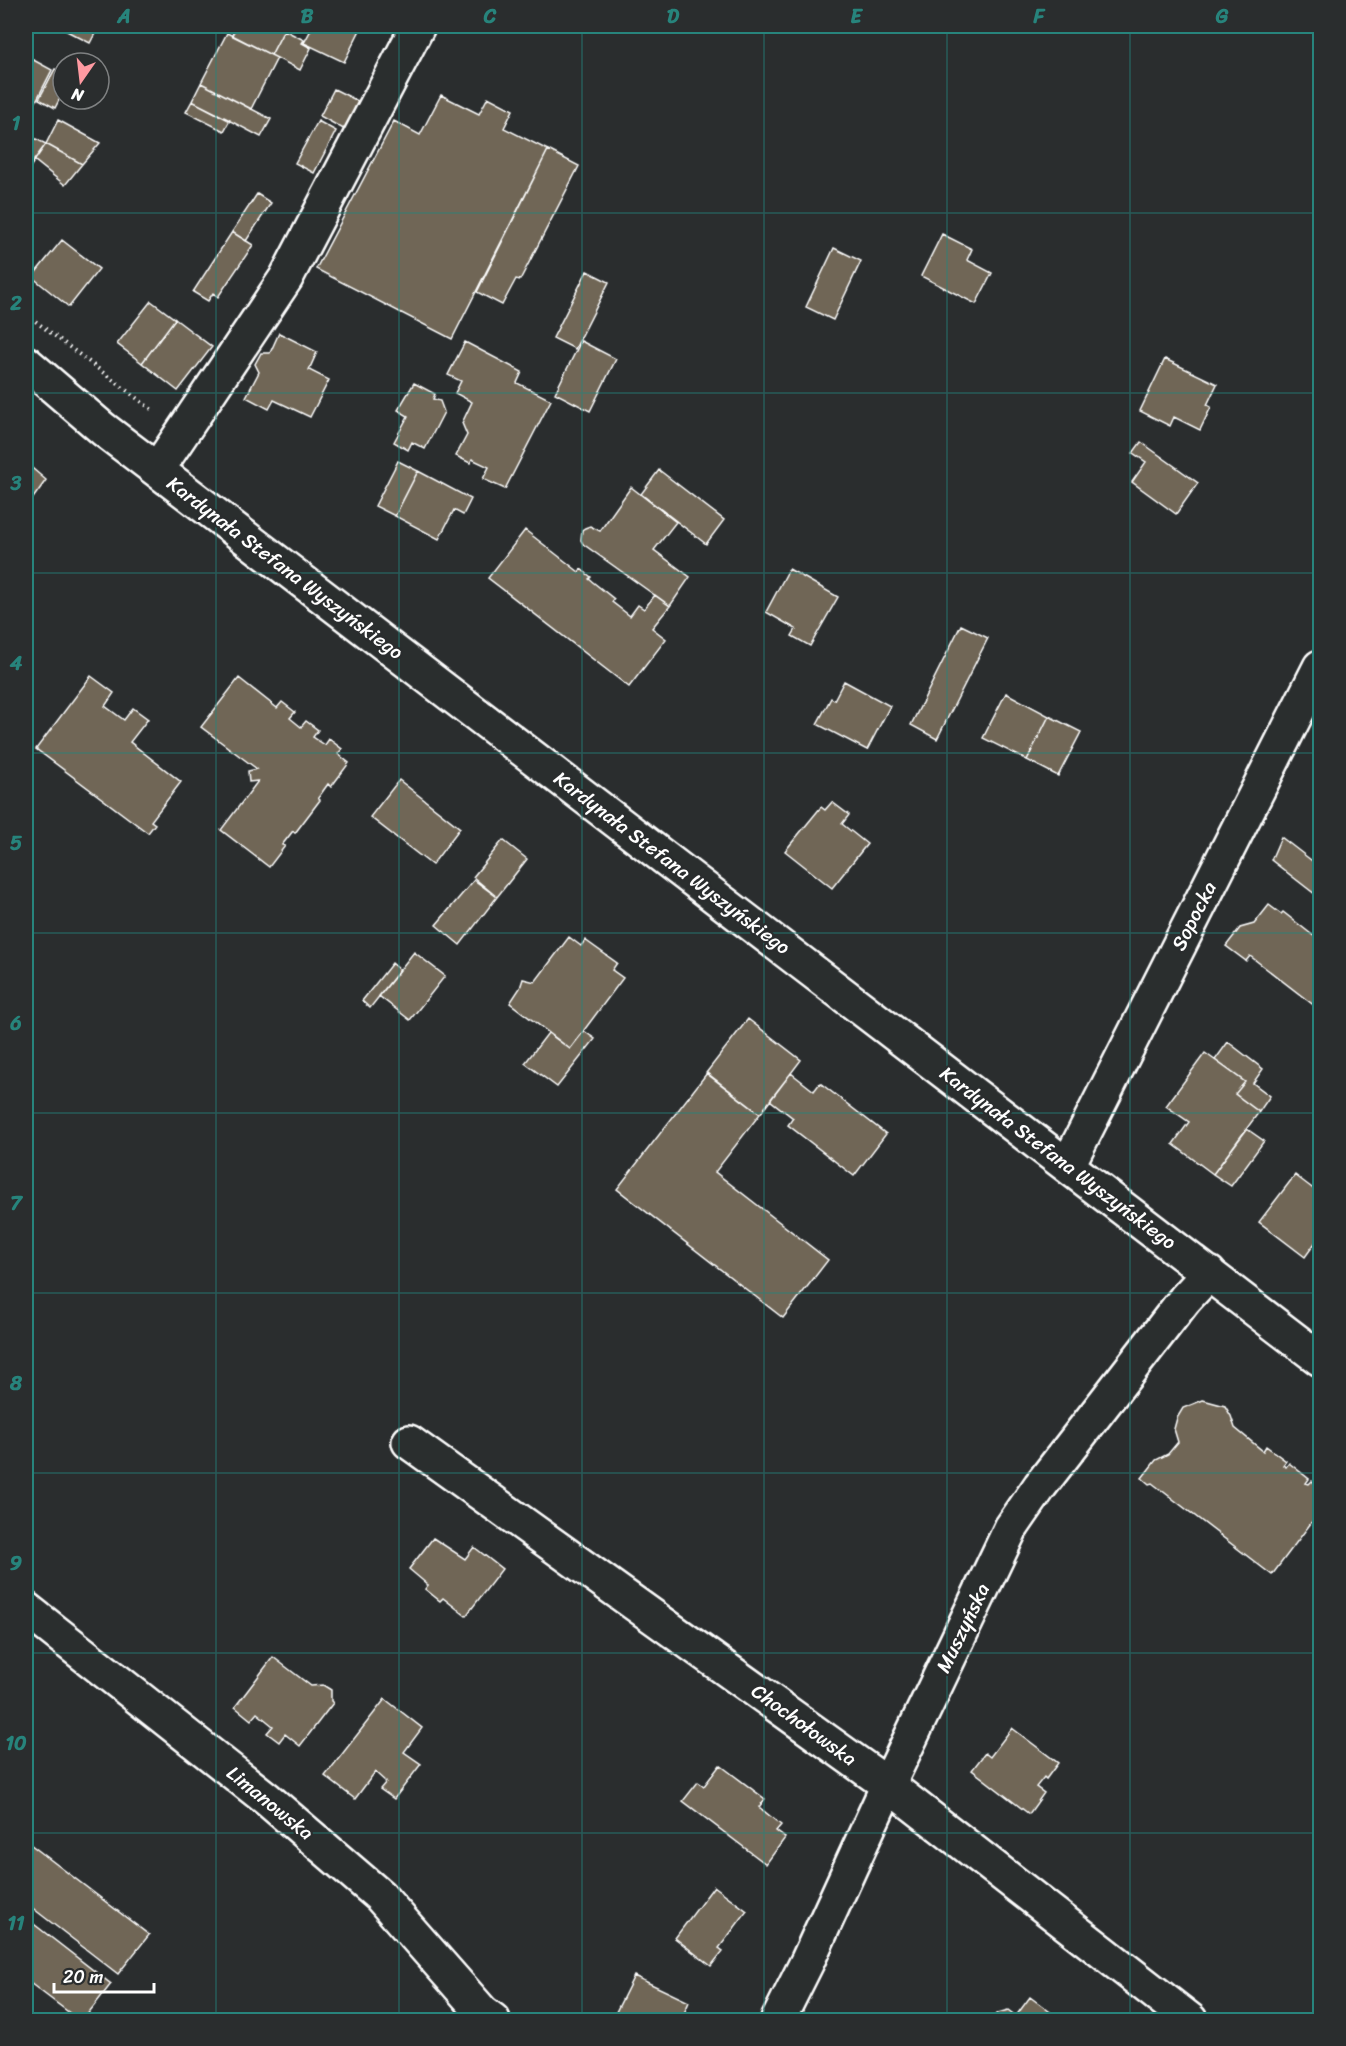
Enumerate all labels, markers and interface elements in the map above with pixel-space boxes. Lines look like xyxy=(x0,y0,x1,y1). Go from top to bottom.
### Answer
text: A xyxy=(116,0,131,34)
text: B xyxy=(301,0,314,34)
text: C xyxy=(483,0,497,34)
text: D xyxy=(667,0,680,34)
text: E xyxy=(850,0,863,34)
text: F xyxy=(1033,0,1046,34)
text: G xyxy=(1215,0,1229,34)
north arrow xyxy=(51,51,111,111)
text: N xyxy=(68,79,87,111)
text: 1 xyxy=(12,106,21,141)
text: 2 xyxy=(9,286,22,321)
text: 3 xyxy=(10,466,22,501)
street label: Kardynała Stefana Wyszyńskiego xyxy=(159,467,411,669)
text: 4 xyxy=(9,646,23,681)
street label: Kardynała Stefana Wyszyńskiego xyxy=(546,762,798,964)
text: 5 xyxy=(10,826,22,861)
street label: Sopocka xyxy=(1162,875,1226,957)
text: 6 xyxy=(9,1006,22,1041)
street label: Kardynała Stefana Wyszyńskiego xyxy=(932,1057,1184,1259)
text: 7 xyxy=(10,1186,23,1221)
text: 8 xyxy=(9,1366,23,1401)
text: 9 xyxy=(10,1546,22,1581)
street label: Muszyńska xyxy=(926,1577,1000,1679)
street label: Chochołowska xyxy=(744,1674,864,1776)
text: 10 xyxy=(5,1726,27,1761)
street label: Limanowska xyxy=(218,1757,322,1849)
text: 11 xyxy=(7,1906,25,1941)
scale bar xyxy=(54,1956,154,1994)
text: 20 m xyxy=(63,1961,103,1993)

